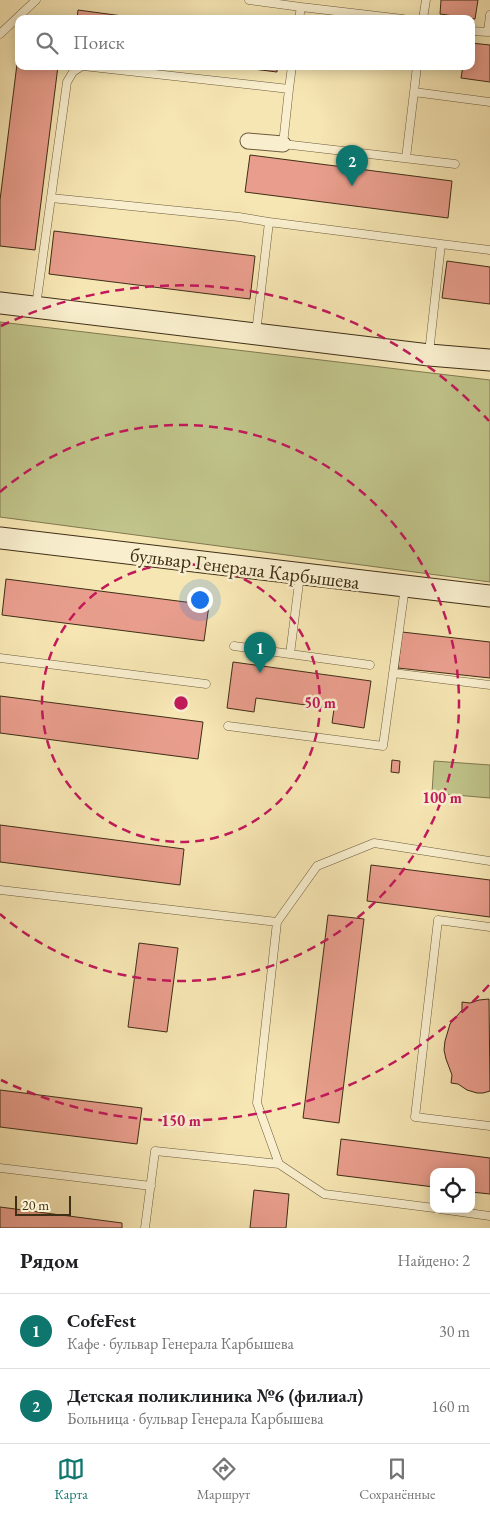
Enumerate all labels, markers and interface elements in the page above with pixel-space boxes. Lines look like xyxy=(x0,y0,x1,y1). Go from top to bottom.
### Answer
search box xyxy=(15,15,475,70)
icon: search xyxy=(33,29,61,57)
text: Поиск xyxy=(73,30,125,55)
pin: 2 xyxy=(336,145,368,186)
street label: бульвар Генерала Карбышева xyxy=(129,541,361,595)
your location xyxy=(187,587,213,613)
pin: 1 xyxy=(244,632,276,673)
text: 50 m xyxy=(304,693,336,712)
centre of rings xyxy=(172,694,190,712)
text: 100 m xyxy=(422,788,462,807)
text: 150 m xyxy=(161,1111,201,1130)
map controls xyxy=(430,1168,475,1213)
button: locate xyxy=(430,1168,475,1213)
scale bar xyxy=(15,1193,71,1216)
text: 20 m xyxy=(22,1196,49,1214)
text: Рядом xyxy=(20,1247,79,1274)
text: Найдено: 2 xyxy=(398,1250,470,1271)
text: CofeFest xyxy=(67,1308,136,1333)
text: 1 xyxy=(32,1321,40,1342)
text: 30 m xyxy=(439,1321,470,1342)
text: Кафе · бульвар Генерала Карбышева xyxy=(67,1333,294,1354)
text: Детская поликлиника №6 (филиал) xyxy=(67,1383,363,1408)
text: 2 xyxy=(32,1396,40,1417)
text: 160 m xyxy=(431,1396,470,1417)
text: Больница · бульвар Генерала Карбышева xyxy=(67,1408,324,1429)
tab: Карта xyxy=(54,1455,88,1503)
tab: Маршрут xyxy=(197,1455,250,1503)
tab: Сохранённые xyxy=(359,1455,436,1503)

